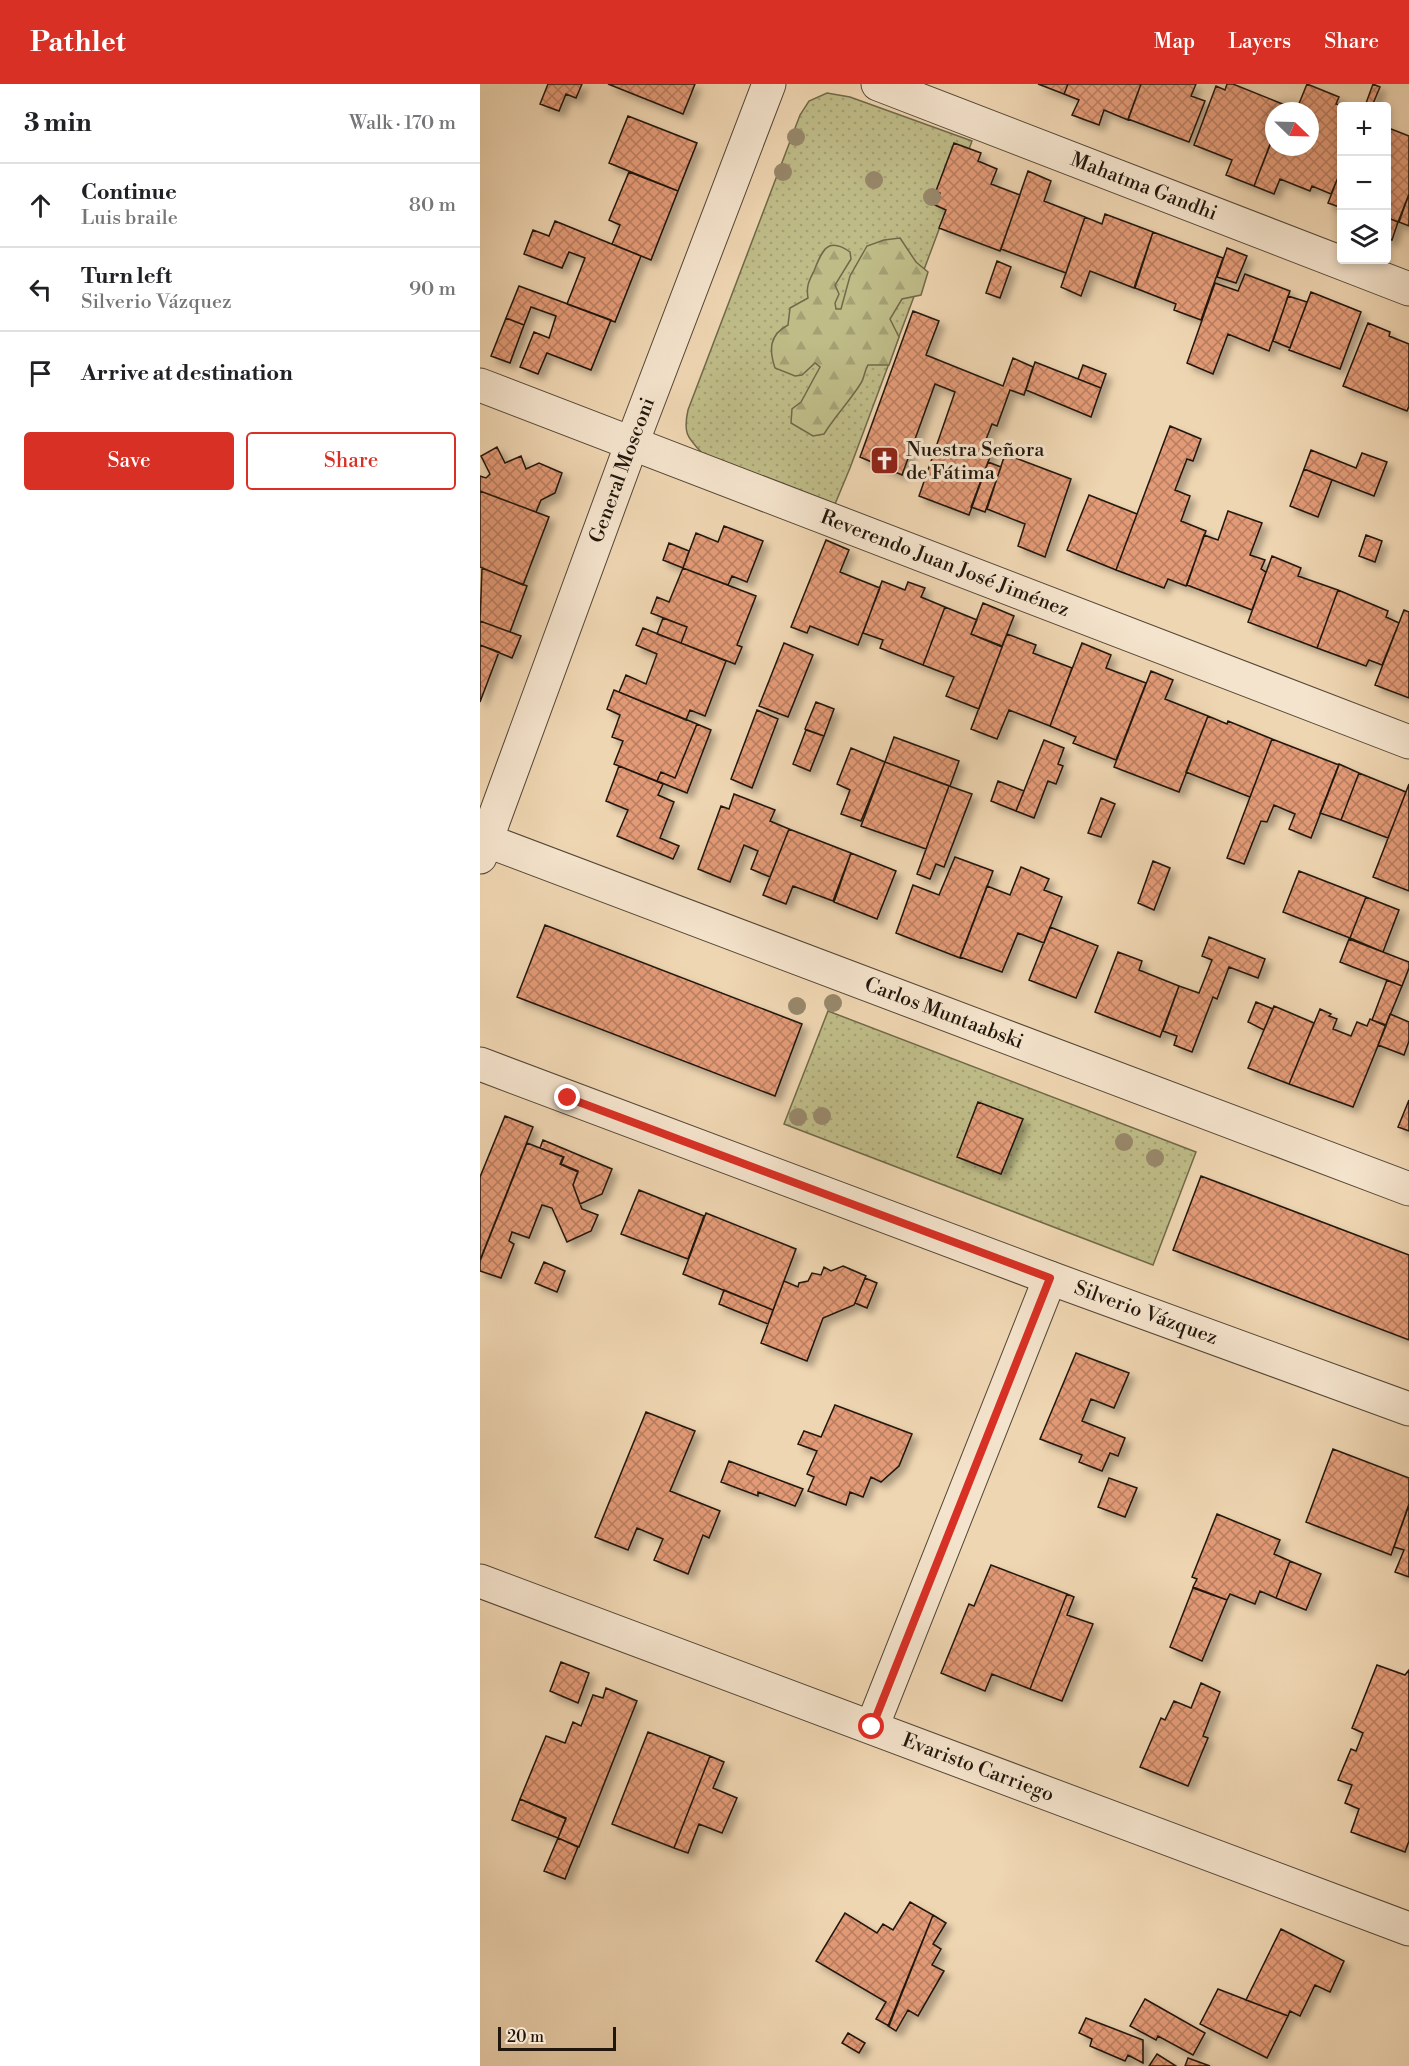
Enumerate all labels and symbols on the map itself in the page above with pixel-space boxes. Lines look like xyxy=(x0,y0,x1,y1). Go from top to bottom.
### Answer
north arrow xyxy=(1265,102,1319,156)
street label: Mahatma Gandhi xyxy=(1067,147,1221,226)
street label: General Mosconi xyxy=(584,394,661,546)
place label: Nuestra Señora de Fátima xyxy=(906,438,1045,486)
church icon: Nuestra Señora de Fátima xyxy=(869,445,901,477)
street label: Reverendo Juan José Jiménez xyxy=(817,504,1073,623)
street label: Carlos Muntaabski xyxy=(861,972,1027,1055)
route end xyxy=(554,1084,580,1110)
street label: Silverio Vázquez xyxy=(1071,1275,1221,1351)
route start xyxy=(858,1713,884,1739)
street label: Evaristo Carriego xyxy=(899,1728,1058,1807)
scale bar xyxy=(498,2024,616,2052)

